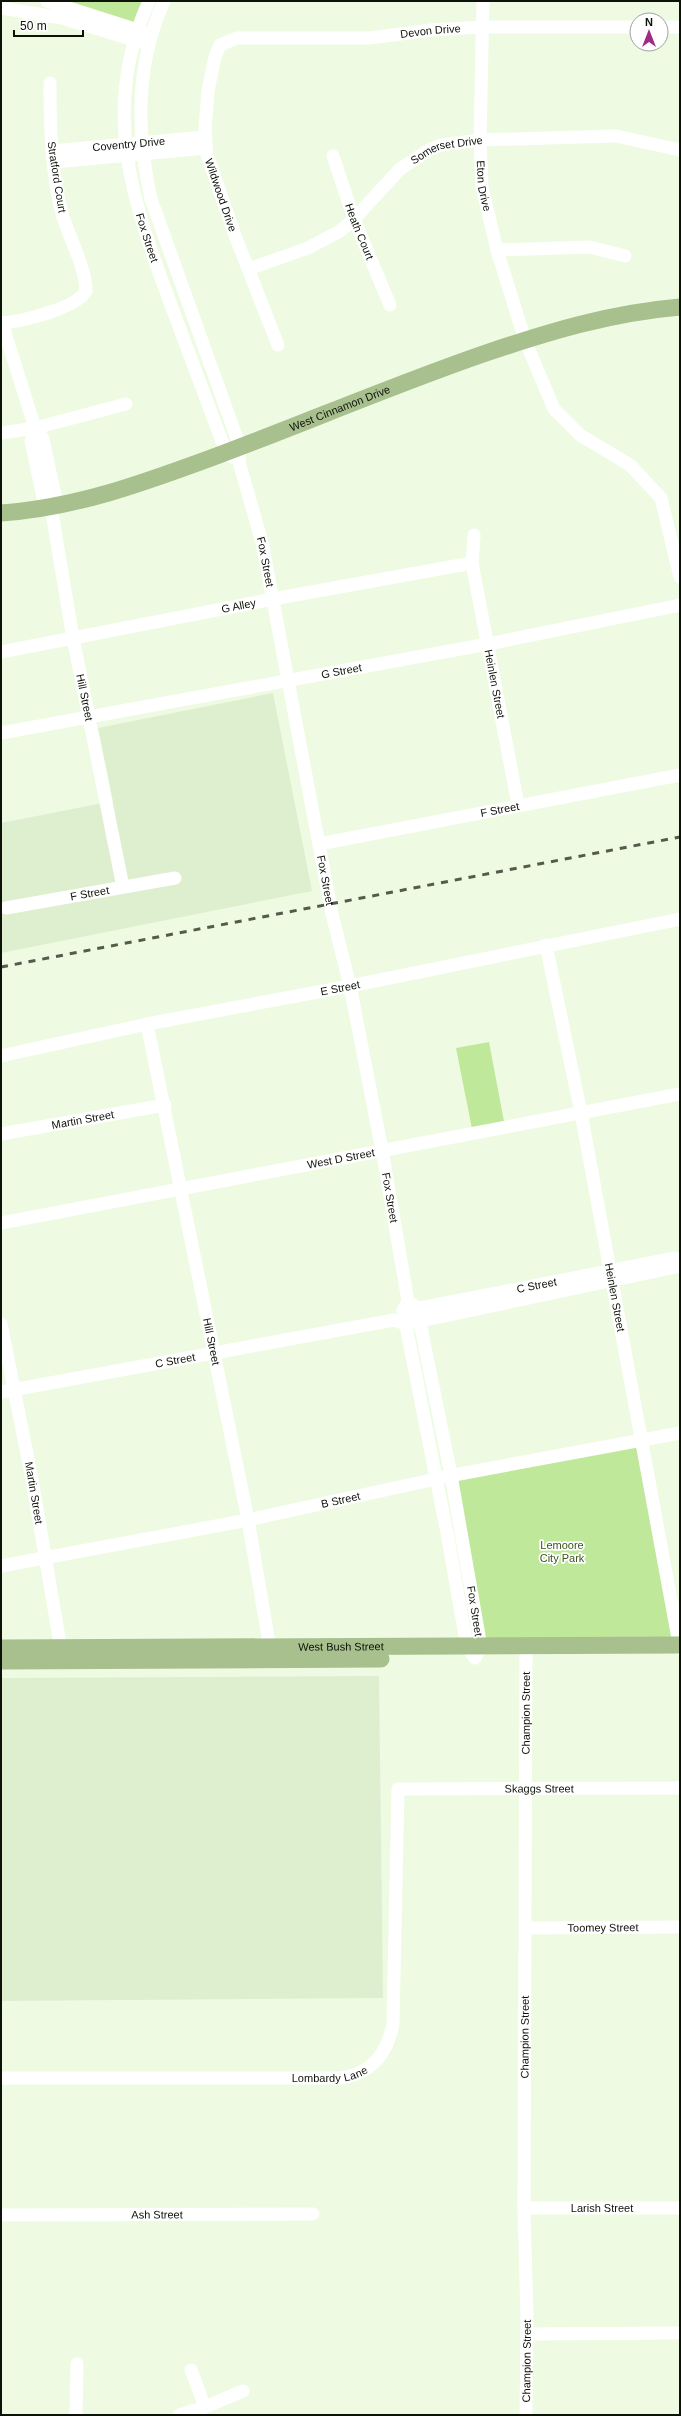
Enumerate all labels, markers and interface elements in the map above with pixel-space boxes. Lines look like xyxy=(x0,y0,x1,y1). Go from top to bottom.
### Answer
scale bar xyxy=(14,12,83,38)
north arrow xyxy=(629,12,669,52)
text: N xyxy=(645,16,653,28)
text: 50 m xyxy=(20,19,47,33)
street label: Devon Drive xyxy=(400,22,461,40)
street label: Somerset Drive xyxy=(408,134,483,166)
street label: Coventry Drive xyxy=(92,135,165,153)
street label: Stratford Court xyxy=(45,140,69,214)
street label: Wildwood Drive xyxy=(203,157,239,233)
street label: Eton Drive xyxy=(475,160,494,212)
street label: Heath Court xyxy=(343,202,376,261)
street label: Fox Street xyxy=(134,212,161,264)
street label: West Cinnamon Drive xyxy=(288,383,392,433)
street label: Fox Street xyxy=(255,535,276,588)
street label: G Alley xyxy=(220,596,257,615)
street label: Heinlen Street xyxy=(483,648,507,719)
street label: G Street xyxy=(320,661,363,680)
street label: Hill Street xyxy=(74,673,96,722)
street label: F Street xyxy=(479,800,520,819)
street label: Fox Street xyxy=(315,854,336,906)
street label: F Street xyxy=(69,884,110,902)
street label: E Street xyxy=(320,978,361,997)
street label: Martin Street xyxy=(51,1108,115,1131)
street label: West D Street xyxy=(306,1146,376,1171)
street label: Fox Street xyxy=(380,1172,400,1224)
street label: Heinlen Street xyxy=(603,1262,627,1333)
street label: C Street xyxy=(516,1275,558,1295)
street label: Hill Street xyxy=(201,1317,222,1366)
street label: C Street xyxy=(154,1351,196,1370)
street label: Martin Street xyxy=(23,1461,45,1525)
street label: B Street xyxy=(320,1490,361,1510)
park label: Lemoore City Park xyxy=(540,1539,585,1564)
street label: Fox Street xyxy=(465,1585,485,1637)
street label: West Bush Street xyxy=(298,1640,384,1653)
street label: Champion Street xyxy=(520,1672,532,1754)
street label: Skaggs Street xyxy=(505,1782,574,1795)
street label: Toomey Street xyxy=(567,1921,639,1934)
street label: Champion Street xyxy=(518,1996,531,2078)
street label: Lombardy Lane xyxy=(292,2064,370,2084)
street label: Larish Street xyxy=(571,2202,633,2214)
street label: Ash Street xyxy=(131,2208,183,2221)
street label: Champion Street xyxy=(520,2320,533,2402)

